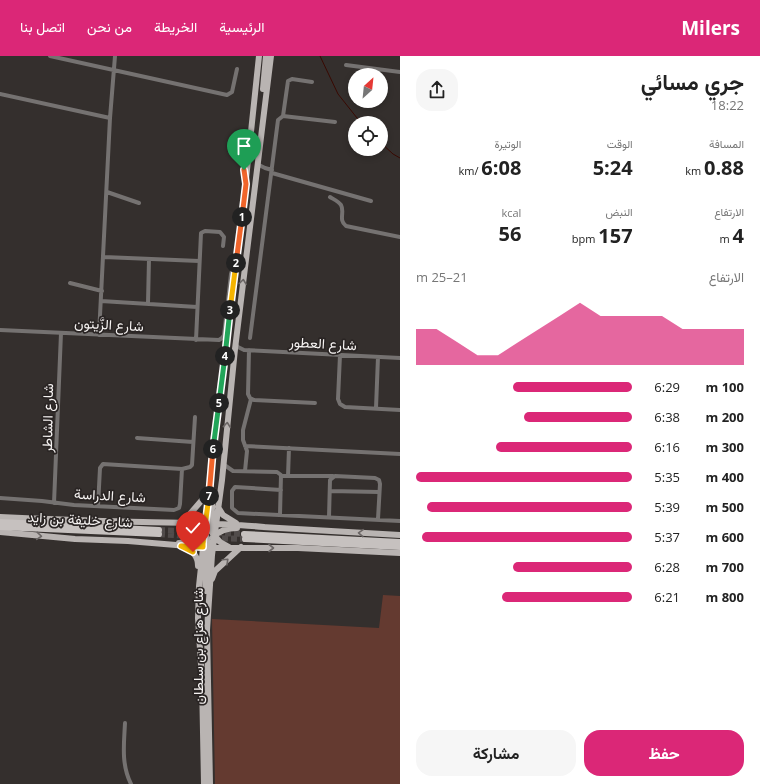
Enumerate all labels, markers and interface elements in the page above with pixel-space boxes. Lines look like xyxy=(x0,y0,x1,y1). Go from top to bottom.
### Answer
text: Milers xyxy=(681,15,740,41)
text: اتصل بنا xyxy=(20,17,65,36)
text: من نحن xyxy=(87,17,132,36)
text: الخريطة xyxy=(154,17,197,36)
text: الرئيسية xyxy=(219,17,265,36)
text: جري مسائي xyxy=(641,66,744,96)
north arrow xyxy=(348,68,388,108)
map controls xyxy=(348,68,388,156)
button: share xyxy=(416,69,458,111)
text: 18:22 xyxy=(711,96,744,114)
button: locate xyxy=(348,116,388,156)
pin xyxy=(227,129,261,170)
icon: arrive xyxy=(233,135,255,157)
text: الوتيرة xyxy=(494,136,521,151)
text: الوقت xyxy=(607,136,633,151)
text: المسافة xyxy=(709,136,744,151)
text: 6:08 xyxy=(481,154,521,181)
text: 5:24 xyxy=(593,154,633,181)
text: 0.88 xyxy=(704,154,744,181)
text: /km xyxy=(458,163,481,178)
text: km xyxy=(685,163,704,178)
text: النبض xyxy=(605,204,633,219)
text: الارتفاع xyxy=(714,204,744,219)
text: kcal xyxy=(501,205,521,220)
pin: 1 xyxy=(232,207,252,227)
text: 1 xyxy=(239,209,245,224)
text: 56 xyxy=(498,220,521,247)
text: 157 xyxy=(598,222,633,249)
text: 4 xyxy=(733,222,744,249)
text: bpm xyxy=(572,231,598,246)
text: m xyxy=(720,231,733,246)
pin: 2 xyxy=(226,253,246,273)
text: 2 xyxy=(233,255,239,270)
text: 21–25 m xyxy=(416,268,468,286)
text: الارتفاع xyxy=(709,268,744,286)
one-way arrow xyxy=(238,279,247,285)
pin: 3 xyxy=(220,300,240,320)
text: 3 xyxy=(227,302,233,317)
street label: شارع الزَّيتون xyxy=(74,313,144,337)
street label: شارع العطور xyxy=(288,332,357,356)
pin: 4 xyxy=(215,346,235,366)
text: 4 xyxy=(222,348,228,363)
text: 6:29 xyxy=(654,378,680,396)
text: 100 m xyxy=(706,378,744,396)
street label: شارع الشاطر xyxy=(37,383,59,454)
pin: 5 xyxy=(209,393,229,413)
text: 5 xyxy=(216,395,222,410)
text: 6:38 xyxy=(654,408,680,426)
text: 200 m xyxy=(706,408,744,426)
one-way arrow xyxy=(222,422,231,428)
text: 6:16 xyxy=(654,438,680,456)
text: 300 m xyxy=(706,438,744,456)
pin: 6 xyxy=(203,439,223,459)
text: 6 xyxy=(210,441,216,456)
text: 5:35 xyxy=(654,468,680,486)
text: 400 m xyxy=(706,468,744,486)
street label: شارع الدراسة xyxy=(73,484,146,508)
pin: 7 xyxy=(199,486,219,506)
text: 7 xyxy=(206,488,212,503)
text: 5:39 xyxy=(654,498,680,516)
text: 500 m xyxy=(706,498,744,516)
street label: شارع خليفة بن زايد xyxy=(27,507,133,533)
pin xyxy=(176,511,210,552)
icon: check xyxy=(182,517,204,539)
one-way arrow xyxy=(358,528,364,537)
text: 5:37 xyxy=(654,528,680,546)
text: 600 m xyxy=(706,528,744,546)
one-way arrow xyxy=(36,531,42,540)
one-way arrow xyxy=(268,544,274,552)
text: 6:28 xyxy=(654,558,680,576)
text: 700 m xyxy=(706,558,744,576)
one-way arrow xyxy=(221,559,229,566)
street label: شارع هزاع بن سلطان xyxy=(188,588,209,704)
text: 6:21 xyxy=(654,588,680,606)
text: 800 m xyxy=(706,588,744,606)
button: مشاركة xyxy=(416,730,576,776)
button: حفظ xyxy=(584,730,744,776)

